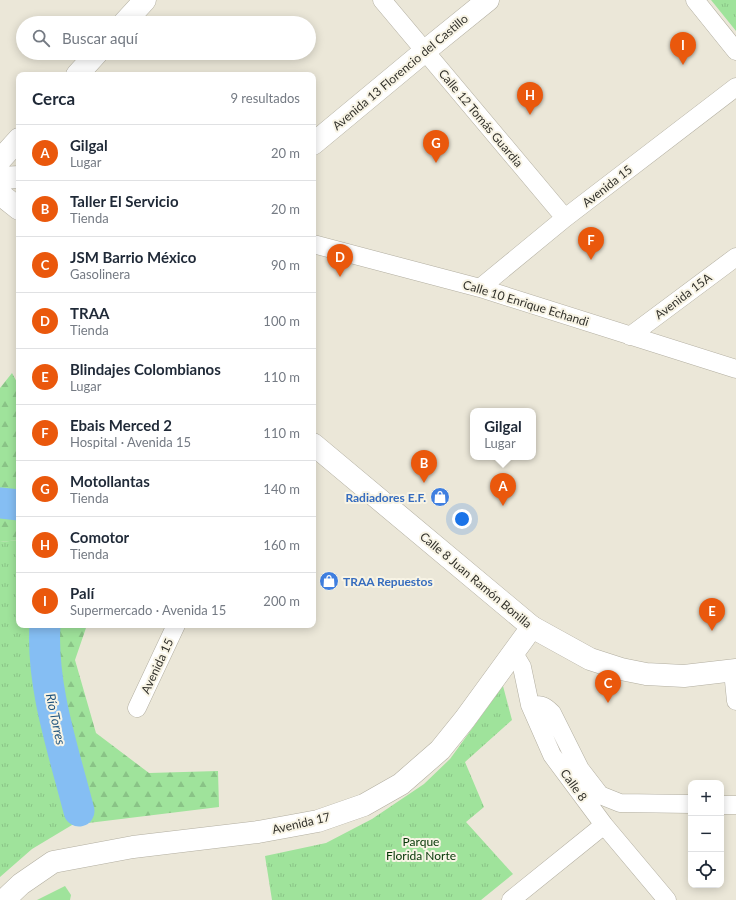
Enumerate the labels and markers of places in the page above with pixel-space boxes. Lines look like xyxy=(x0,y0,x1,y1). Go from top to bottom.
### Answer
pin: I xyxy=(670,32,696,65)
pin: H xyxy=(517,82,543,115)
pin: G xyxy=(423,130,449,163)
pin: F xyxy=(578,227,604,260)
pin: D xyxy=(327,244,353,277)
pin: B xyxy=(411,450,437,483)
pin: A xyxy=(490,473,516,506)
shop icon: Radiadores E.F. xyxy=(429,486,451,508)
place label: Radiadores E.F. xyxy=(345,490,426,505)
shop icon: TRAA Repuestos xyxy=(318,570,340,592)
place label: TRAA Repuestos xyxy=(343,574,433,589)
pin: E xyxy=(699,598,725,631)
pin: C xyxy=(595,670,621,703)

